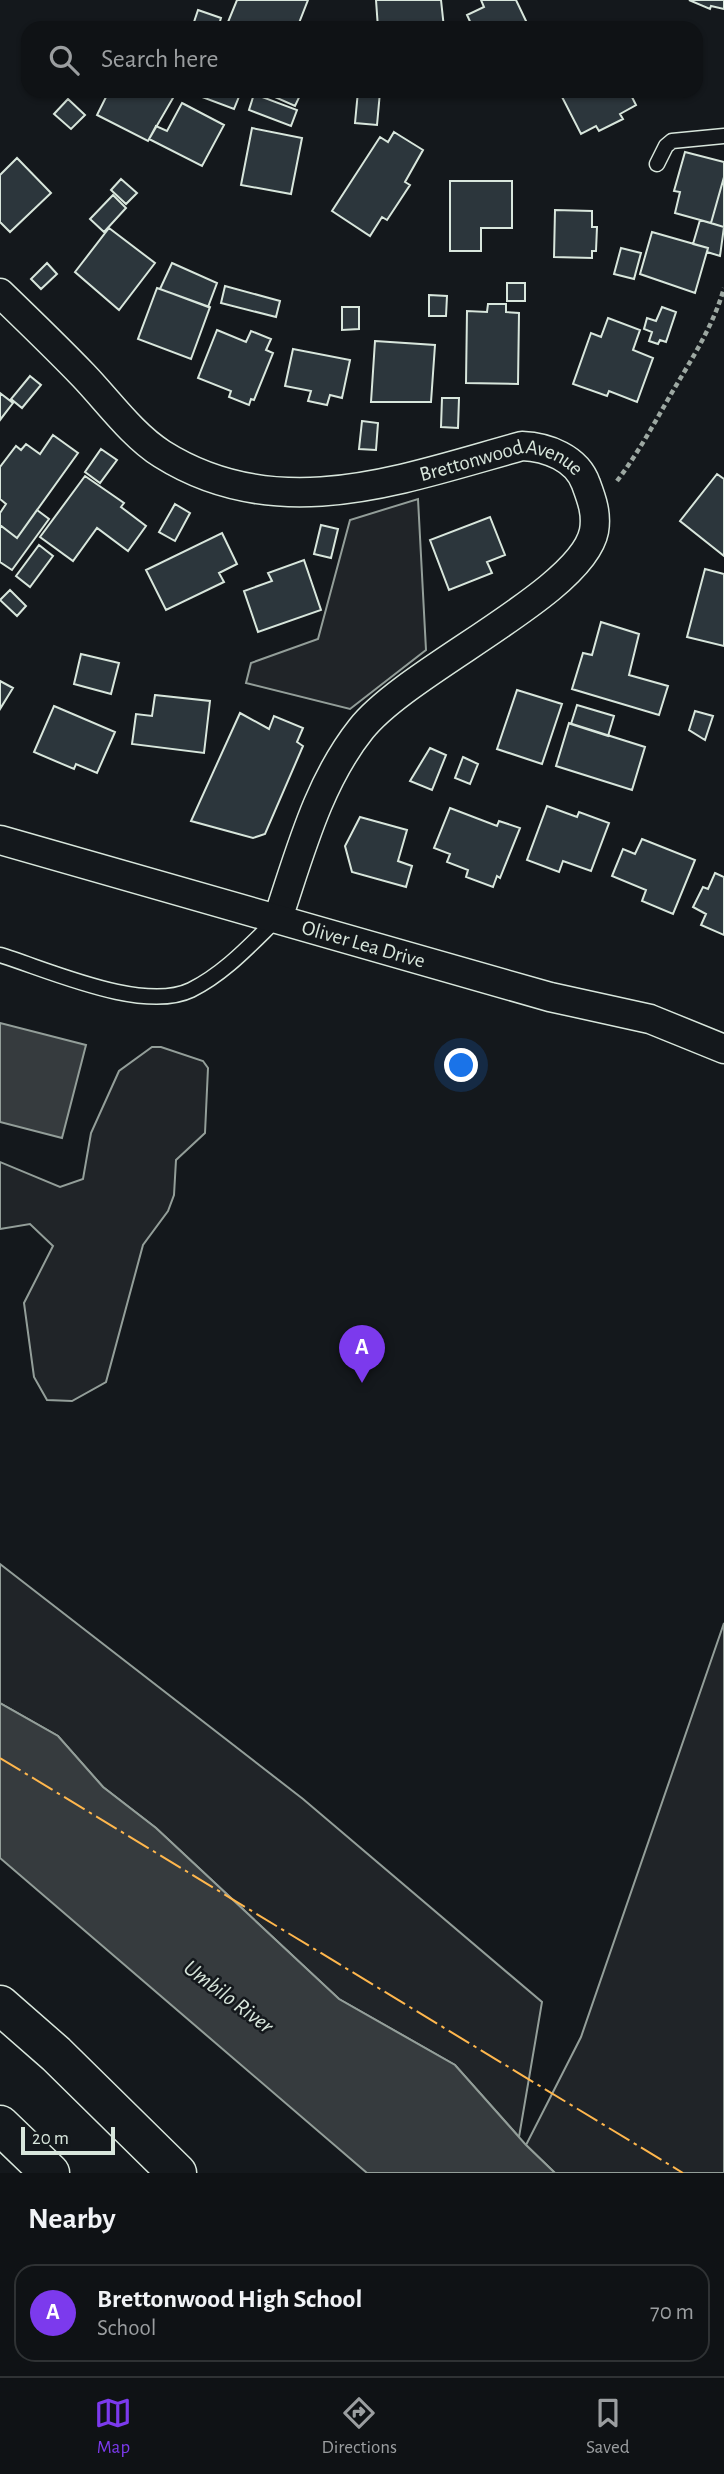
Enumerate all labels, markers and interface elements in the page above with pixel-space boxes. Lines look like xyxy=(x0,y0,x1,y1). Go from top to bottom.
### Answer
search box xyxy=(21,21,703,98)
icon: search xyxy=(45,41,83,79)
text: Search here xyxy=(101,46,219,72)
text: Brettonwood Avenue xyxy=(417,436,587,485)
street label: Brettonwood Avenue xyxy=(411,465,583,493)
street label: Oliver Lea Drive xyxy=(299,917,427,972)
your location xyxy=(444,1048,478,1082)
pin: A xyxy=(339,1325,385,1383)
water label: Umbilo River xyxy=(179,1956,278,2039)
scale bar xyxy=(21,2124,116,2156)
text: 20 m xyxy=(32,2129,69,2148)
text: Nearby xyxy=(28,2204,116,2234)
text: Brettonwood High School xyxy=(97,2286,362,2312)
text: A xyxy=(46,2301,60,2324)
text: 70 m xyxy=(650,2301,694,2324)
text: School xyxy=(97,2317,156,2340)
tab: Map xyxy=(94,2394,132,2459)
tab: Directions xyxy=(321,2394,397,2459)
tab: Saved xyxy=(586,2394,630,2459)

